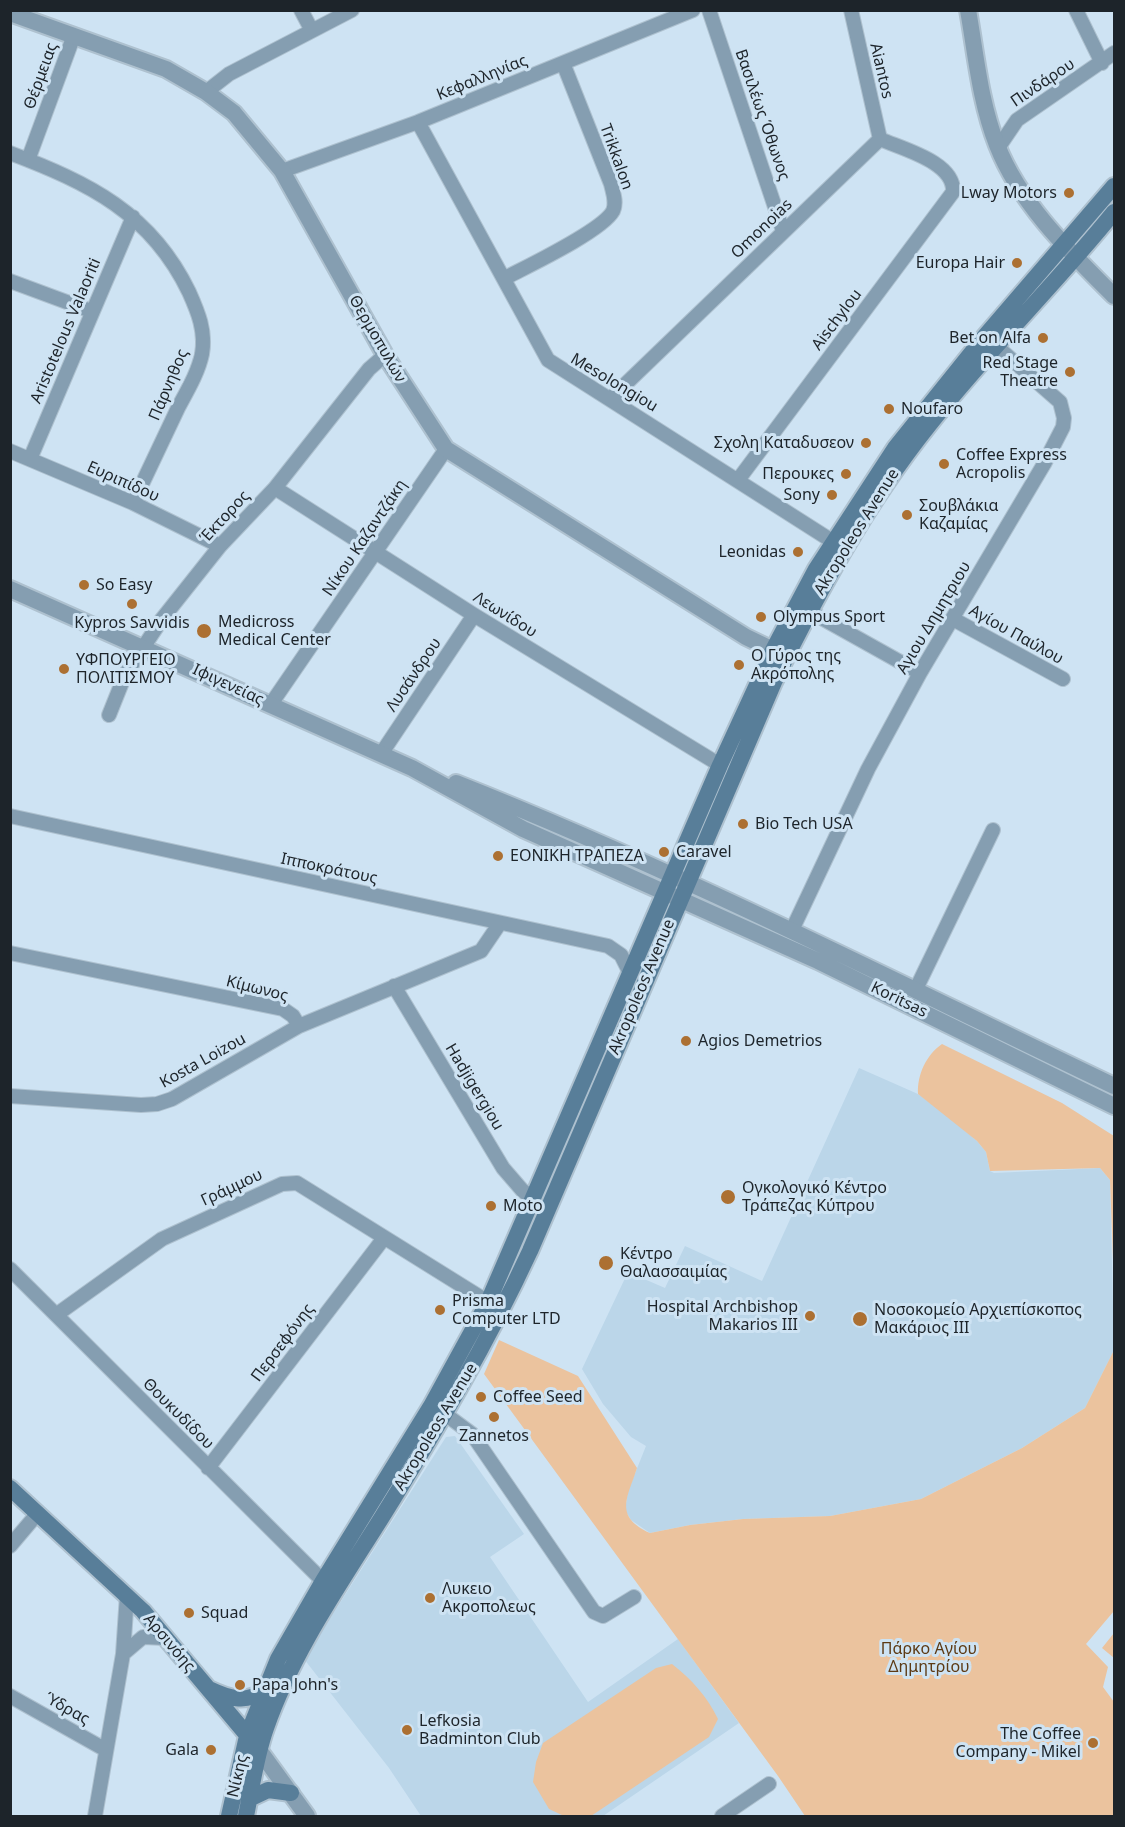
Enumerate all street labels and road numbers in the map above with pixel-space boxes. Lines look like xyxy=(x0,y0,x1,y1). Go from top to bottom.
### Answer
street label: Θέρμειας xyxy=(20,40,62,112)
street label: Aiantos xyxy=(865,41,897,101)
street label: Βασιλέως Όθωνος xyxy=(731,47,793,183)
street label: Κεφαλληνίας xyxy=(434,51,530,105)
street label: Πινδάρου xyxy=(1007,55,1079,111)
street label: Trikkalon xyxy=(595,121,637,193)
street label: Omonoias xyxy=(727,195,797,263)
street label: Aristotelous Valaoriti xyxy=(27,255,105,407)
street label: Aischylou xyxy=(808,286,866,354)
street label: Θερμοπυλών xyxy=(344,292,410,386)
street label: Πάρνηθος xyxy=(145,346,193,424)
street label: Mesolongiou xyxy=(567,350,661,416)
street label: Ευριπίδου xyxy=(84,458,162,506)
street label: Akropoleos Avenue xyxy=(810,465,904,599)
street label: Νίκου Καζαντζάκη xyxy=(319,476,411,600)
street label: Έκτορος xyxy=(196,487,254,547)
street label: Αγιου Δημητριου xyxy=(893,558,975,678)
street label: Λεωνίδου xyxy=(470,588,540,642)
street label: Αγίου Παύλου xyxy=(965,601,1067,669)
street label: Λυσάνδρου xyxy=(382,634,446,716)
street label: Ιφιγενείας xyxy=(189,660,267,710)
street label: Ιπποκράτους xyxy=(279,849,379,889)
street label: Akropoleos Avenue xyxy=(605,916,679,1058)
street label: Κίμωνος xyxy=(224,972,290,1006)
street label: Koritsas xyxy=(868,978,930,1022)
street label: Kosta Loizou xyxy=(157,1029,249,1093)
street label: Hadjigergiou xyxy=(441,1040,507,1134)
street label: Γράμμου xyxy=(198,1165,266,1211)
street label: Περσεφόνης xyxy=(248,1300,318,1386)
street label: Akropoleos Avenue xyxy=(390,1360,482,1494)
street label: Θουκυδίδου xyxy=(138,1374,218,1454)
street label: Αρσινόης xyxy=(139,1610,199,1676)
street label: Ύδρας xyxy=(41,1689,93,1729)
street label: Νίκης xyxy=(224,1753,252,1799)

